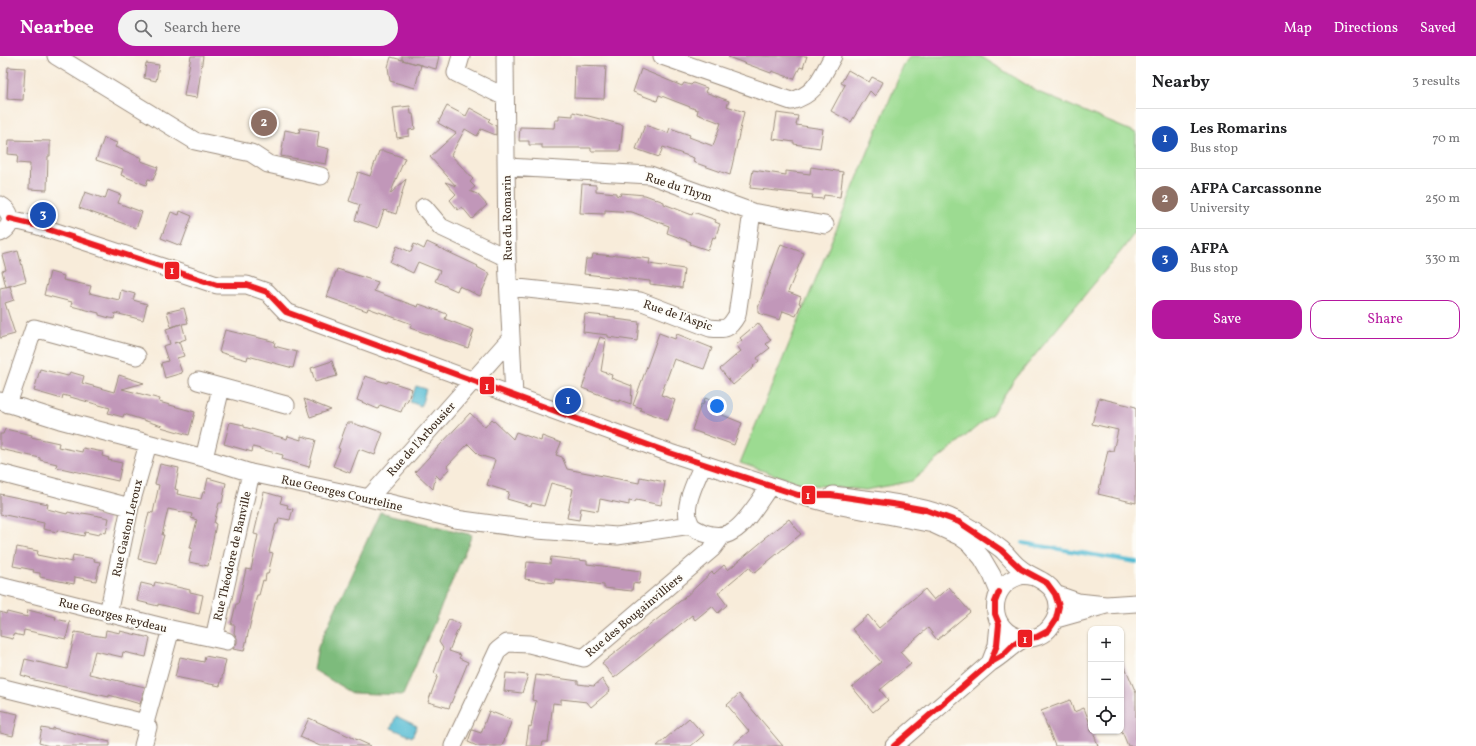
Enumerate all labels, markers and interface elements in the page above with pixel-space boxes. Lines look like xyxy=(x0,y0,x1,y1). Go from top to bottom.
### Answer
search box xyxy=(118,10,398,46)
text: Nearbee xyxy=(20,15,94,41)
icon: search xyxy=(132,17,154,39)
text: Search here xyxy=(164,18,241,39)
text: Map xyxy=(1284,19,1312,38)
text: Directions xyxy=(1334,19,1398,38)
text: Saved xyxy=(1420,19,1456,38)
text: Nearby xyxy=(1152,71,1210,94)
text: 3 results xyxy=(1412,73,1460,91)
pin: 2 xyxy=(251,108,277,138)
text: Les Romarins xyxy=(1190,119,1287,140)
text: 1 xyxy=(1162,130,1168,148)
text: 70 m xyxy=(1432,130,1460,148)
text: Bus stop xyxy=(1190,140,1238,158)
street label: Rue du Thym xyxy=(643,170,714,206)
street label: Rue du Romarin xyxy=(499,175,517,261)
text: AFPA Carcassonne xyxy=(1190,179,1322,200)
text: 2 xyxy=(1162,190,1168,208)
text: 250 m xyxy=(1425,190,1460,208)
pin: 3 xyxy=(30,200,56,230)
text: University xyxy=(1190,200,1250,218)
text: AFPA xyxy=(1190,239,1229,260)
text: 3 xyxy=(1162,250,1168,268)
text: 330 m xyxy=(1425,250,1460,268)
text: Bus stop xyxy=(1190,260,1238,278)
line badge: 1 xyxy=(164,261,180,280)
text: 1 xyxy=(170,264,174,279)
street label: Rue de l'Aspic xyxy=(641,297,714,335)
button: Save xyxy=(1152,300,1302,339)
button: Share xyxy=(1310,300,1460,339)
line badge: 1 xyxy=(479,376,495,395)
text: 1 xyxy=(485,380,489,395)
pin: 1 xyxy=(555,386,581,416)
your location xyxy=(707,396,727,416)
street label: Rue de l'Arbousier xyxy=(384,399,460,480)
street label: Rue Georges Courteline xyxy=(279,472,404,516)
street label: Rue Gaston Leroux xyxy=(109,478,147,579)
line badge: 1 xyxy=(801,485,816,505)
street label: Rue Théodore de Banville xyxy=(210,489,256,623)
text: 1 xyxy=(806,489,810,504)
street label: Rue des Bougainvilliers xyxy=(583,570,687,661)
street label: Rue Georges Feydeau xyxy=(57,595,169,637)
map controls xyxy=(1088,626,1124,734)
button: + xyxy=(1088,626,1124,662)
line badge: 1 xyxy=(1017,629,1033,648)
text: 1 xyxy=(1023,633,1027,648)
button: − xyxy=(1088,662,1124,698)
button: locate xyxy=(1088,698,1124,734)

